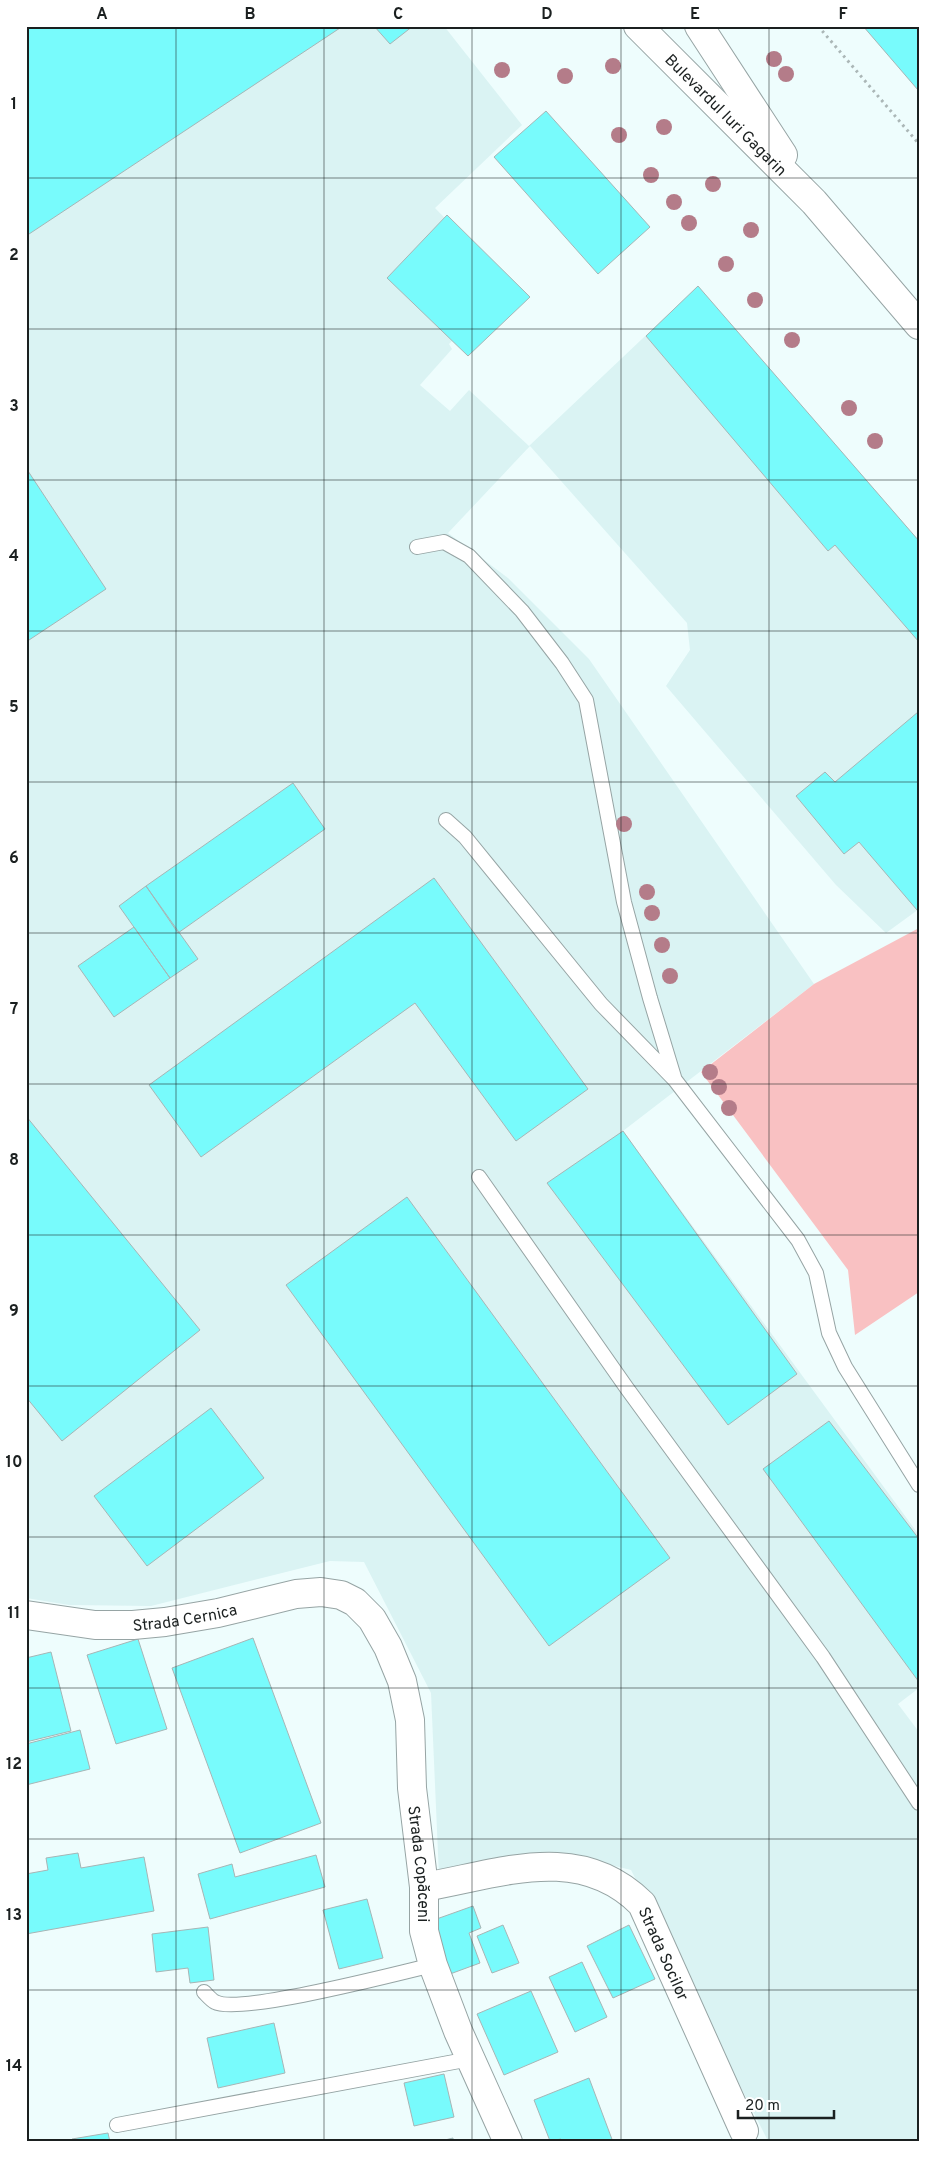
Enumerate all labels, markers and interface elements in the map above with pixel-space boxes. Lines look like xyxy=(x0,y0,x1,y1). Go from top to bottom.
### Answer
text: A xyxy=(96,5,108,25)
text: B xyxy=(244,5,256,25)
text: C xyxy=(393,5,403,25)
text: D xyxy=(541,5,553,25)
text: E xyxy=(690,5,700,25)
text: F xyxy=(838,5,848,25)
street label: Bulevardul Iuri Gagarin xyxy=(660,51,790,181)
text: 1 xyxy=(11,95,17,115)
text: 2 xyxy=(9,246,19,266)
text: 3 xyxy=(9,397,19,417)
text: 4 xyxy=(9,547,19,567)
text: 5 xyxy=(9,698,19,718)
text: 6 xyxy=(9,849,19,869)
text: 7 xyxy=(10,1000,18,1020)
text: 8 xyxy=(9,1151,19,1171)
text: 9 xyxy=(9,1302,19,1322)
text: 10 xyxy=(6,1453,22,1473)
street label: Strada Cernica xyxy=(132,1601,239,1637)
text: 11 xyxy=(8,1604,20,1624)
text: 12 xyxy=(6,1755,22,1775)
street label: Strada Copăceni xyxy=(402,1804,432,1922)
street label: Strada Socilor xyxy=(633,1904,692,2004)
text: 13 xyxy=(6,1906,22,1926)
text: 14 xyxy=(6,2057,22,2077)
scale bar xyxy=(738,2088,834,2120)
text: 20 m xyxy=(745,2097,780,2116)

